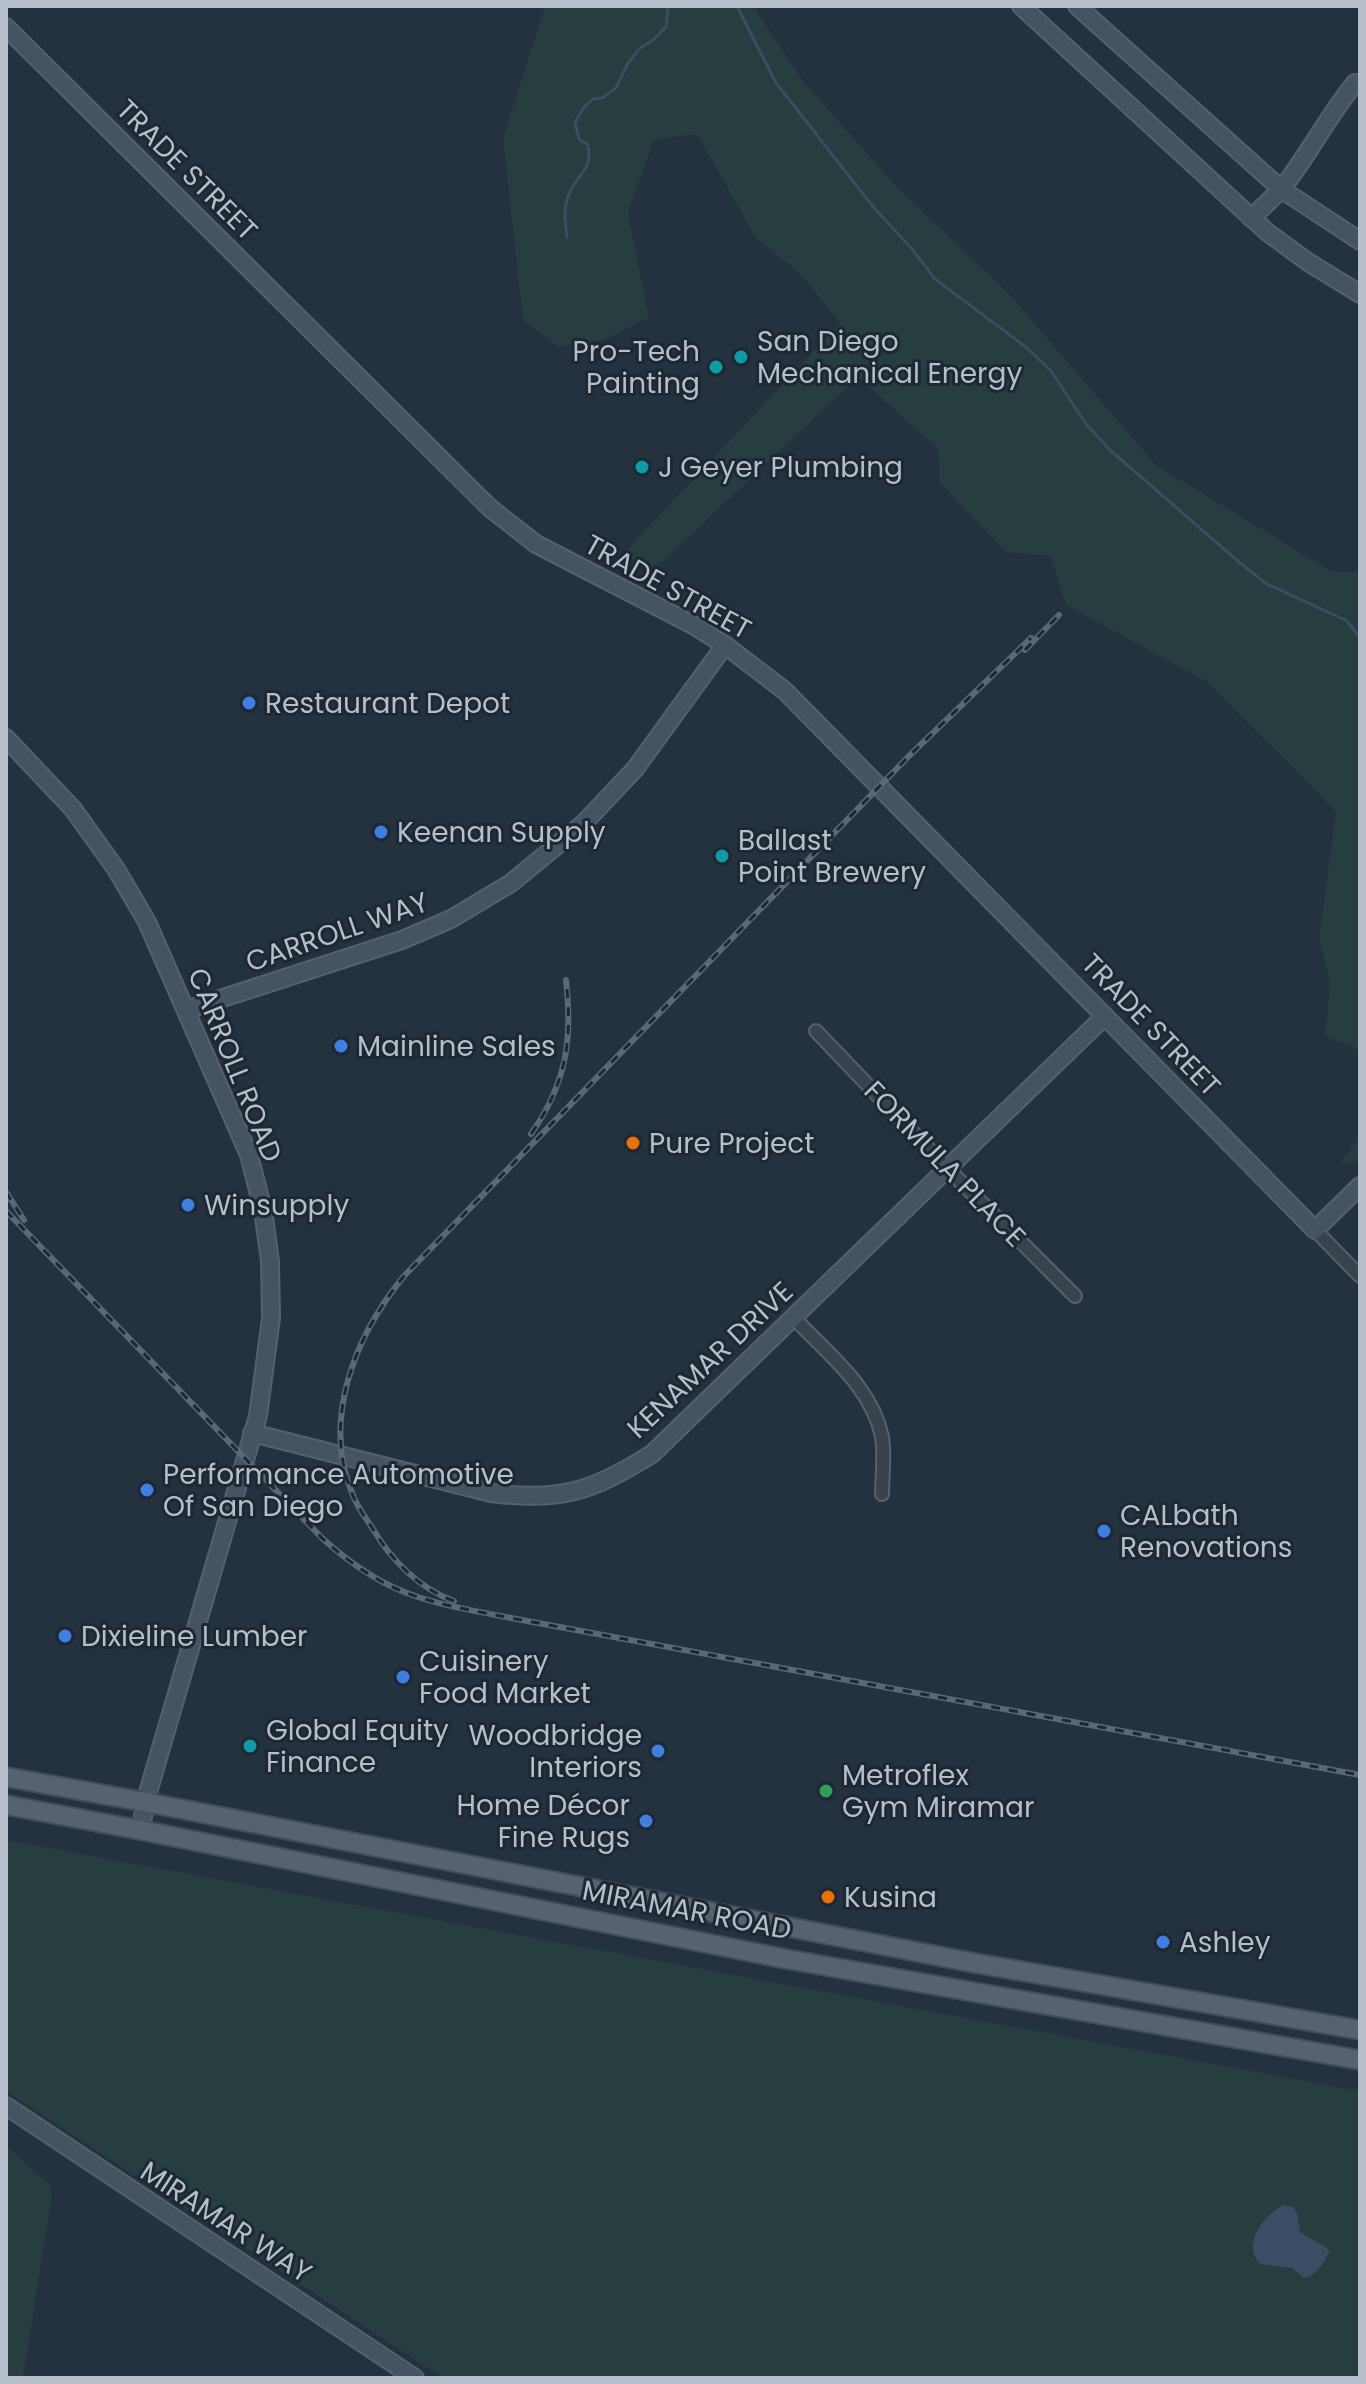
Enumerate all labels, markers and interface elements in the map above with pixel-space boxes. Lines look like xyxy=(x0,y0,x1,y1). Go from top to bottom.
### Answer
street label: TRADE STREET xyxy=(108,91,266,249)
place label: San Diego Mechanical Energy xyxy=(757,322,1022,393)
place label: Pro-Tech Painting xyxy=(573,332,700,403)
marker: San Diego Mechanical Energy xyxy=(732,348,750,366)
marker: Pro-Tech Painting xyxy=(707,358,725,376)
place label: J Geyer Plumbing xyxy=(658,448,903,487)
marker: J Geyer Plumbing xyxy=(633,458,651,476)
street label: TRADE STREET xyxy=(578,525,758,649)
place label: Restaurant Depot xyxy=(265,684,510,723)
marker: Restaurant Depot xyxy=(240,694,258,712)
place label: Keenan Supply xyxy=(397,813,606,852)
place label: Ballast Point Brewery xyxy=(738,821,926,892)
marker: Keenan Supply xyxy=(372,823,390,841)
marker: Ballast Point Brewery xyxy=(713,847,731,865)
street label: CARROLL WAY xyxy=(240,883,434,981)
street label: TRADE STREET xyxy=(1073,945,1229,1105)
street label: CARROLL ROAD xyxy=(178,962,292,1168)
place label: Mainline Sales xyxy=(357,1027,556,1066)
marker: Mainline Sales xyxy=(332,1037,350,1055)
street label: FORMULA PLACE xyxy=(855,1072,1035,1256)
place label: Pure Project xyxy=(649,1124,814,1163)
marker: Pure Project xyxy=(624,1134,642,1152)
place label: Winsupply xyxy=(204,1186,349,1225)
marker: Winsupply xyxy=(179,1196,197,1214)
street label: KENAMAR DRIVE xyxy=(618,1273,802,1447)
place label: Performance Automotive Of San Diego xyxy=(163,1455,514,1526)
marker: Performance Automotive Of San Diego xyxy=(138,1481,156,1499)
place label: CALbath Renovations xyxy=(1120,1496,1292,1567)
marker: CALbath Renovations xyxy=(1095,1522,1113,1540)
place label: Dixieline Lumber xyxy=(81,1617,307,1656)
marker: Dixieline Lumber xyxy=(56,1627,74,1645)
place label: Cuisinery Food Market xyxy=(419,1642,591,1713)
marker: Cuisinery Food Market xyxy=(394,1668,412,1686)
place label: Global Equity Finance xyxy=(266,1711,449,1782)
place label: Woodbridge Interiors xyxy=(468,1716,642,1787)
marker: Global Equity Finance xyxy=(241,1737,259,1755)
marker: Woodbridge Interiors xyxy=(649,1742,667,1760)
place label: Metroflex Gym Miramar xyxy=(842,1756,1034,1827)
marker: Metroflex Gym Miramar xyxy=(817,1782,835,1800)
place label: Home Décor Fine Rugs xyxy=(457,1786,630,1857)
marker: Home Décor Fine Rugs xyxy=(637,1812,655,1830)
street label: MIRAMAR ROAD xyxy=(579,1871,795,1949)
place label: Kusina xyxy=(844,1878,937,1917)
marker: Kusina xyxy=(819,1888,837,1906)
place label: Ashley xyxy=(1179,1923,1271,1962)
marker: Ashley xyxy=(1154,1933,1172,1951)
street label: MIRAMAR WAY xyxy=(133,2152,319,2292)

